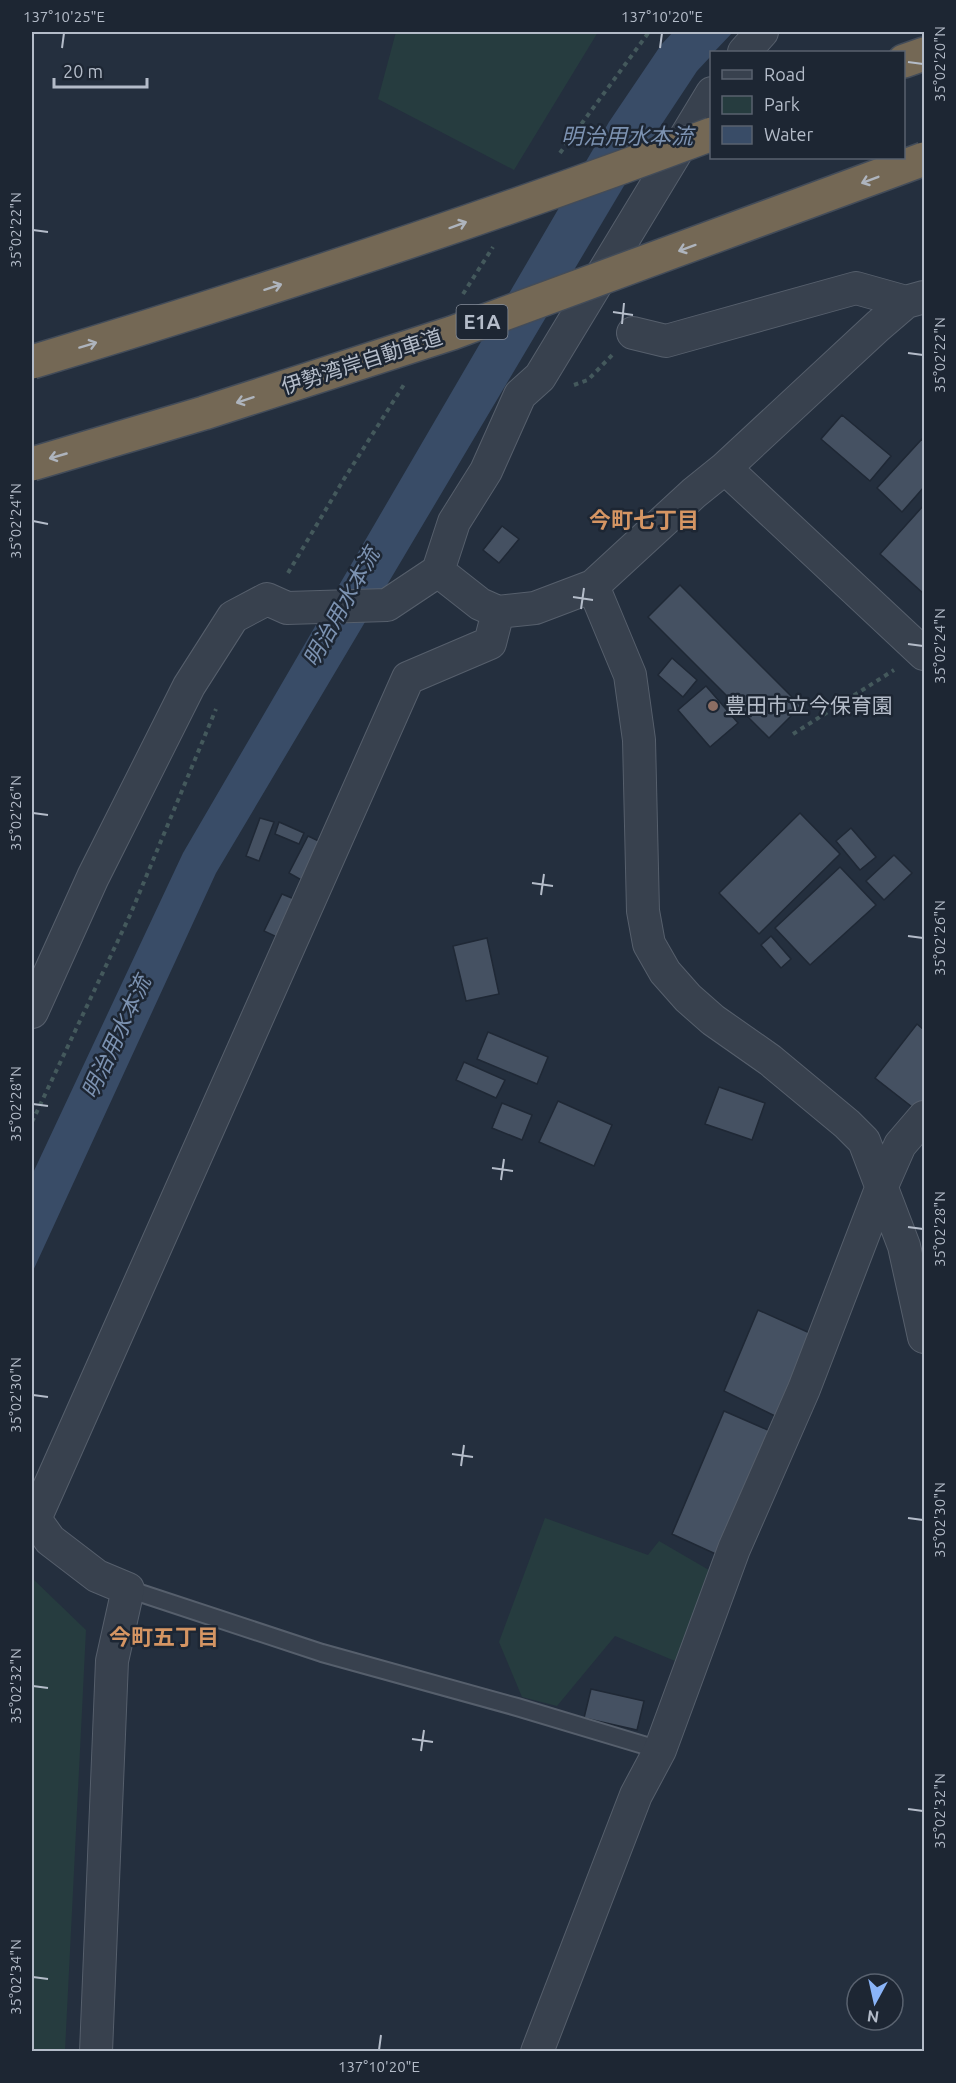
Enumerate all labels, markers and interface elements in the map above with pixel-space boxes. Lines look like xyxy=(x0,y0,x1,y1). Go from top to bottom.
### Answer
text: 137°10'25"E xyxy=(23,8,105,25)
text: 137°10'20"E xyxy=(621,8,703,25)
text: 35°02'20"N xyxy=(931,26,948,102)
scale bar xyxy=(54,51,147,89)
legend xyxy=(710,51,905,159)
text: 20 m xyxy=(63,61,103,81)
text: Road xyxy=(764,64,806,84)
text: Park xyxy=(764,94,800,114)
water label: 明治用水本流 xyxy=(561,123,696,148)
text: Water xyxy=(764,124,814,144)
one-way arrow xyxy=(861,175,880,186)
text: 35°02'22"N xyxy=(7,192,24,268)
one-way arrow xyxy=(448,218,467,229)
one-way arrow xyxy=(678,243,697,254)
one-way arrow xyxy=(263,280,282,291)
road number: E1A xyxy=(456,305,508,339)
text: 35°02'22"N xyxy=(931,317,948,393)
street label: 伊勢湾岸自動車道 xyxy=(278,324,445,398)
one-way arrow xyxy=(78,339,97,350)
one-way arrow xyxy=(236,396,255,407)
one-way arrow xyxy=(49,451,68,462)
text: 35°02'24"N xyxy=(7,483,24,559)
district label: 今町七丁目 xyxy=(589,507,699,532)
water label: 明治用水本流 xyxy=(298,540,385,671)
text: 35°02'24"N xyxy=(931,608,948,684)
place label: 豊田市立今保育園 xyxy=(725,693,893,717)
marker: 豊田市立今保育園 xyxy=(706,699,720,713)
text: 35°02'26"N xyxy=(7,775,24,851)
text: 35°02'26"N xyxy=(931,900,948,976)
water label: 明治用水本流 xyxy=(76,969,156,1102)
text: 35°02'28"N xyxy=(7,1066,24,1142)
text: 35°02'28"N xyxy=(931,1191,948,1267)
text: 35°02'30"N xyxy=(7,1357,24,1433)
text: 35°02'30"N xyxy=(931,1482,948,1558)
district label: 今町五丁目 xyxy=(109,1624,219,1649)
text: 35°02'32"N xyxy=(7,1648,24,1724)
text: 35°02'32"N xyxy=(931,1773,948,1849)
text: 35°02'34"N xyxy=(7,1939,24,2015)
north arrow xyxy=(845,1972,905,2032)
text: N xyxy=(866,2007,880,2027)
text: 137°10'20"E xyxy=(338,2058,420,2075)

